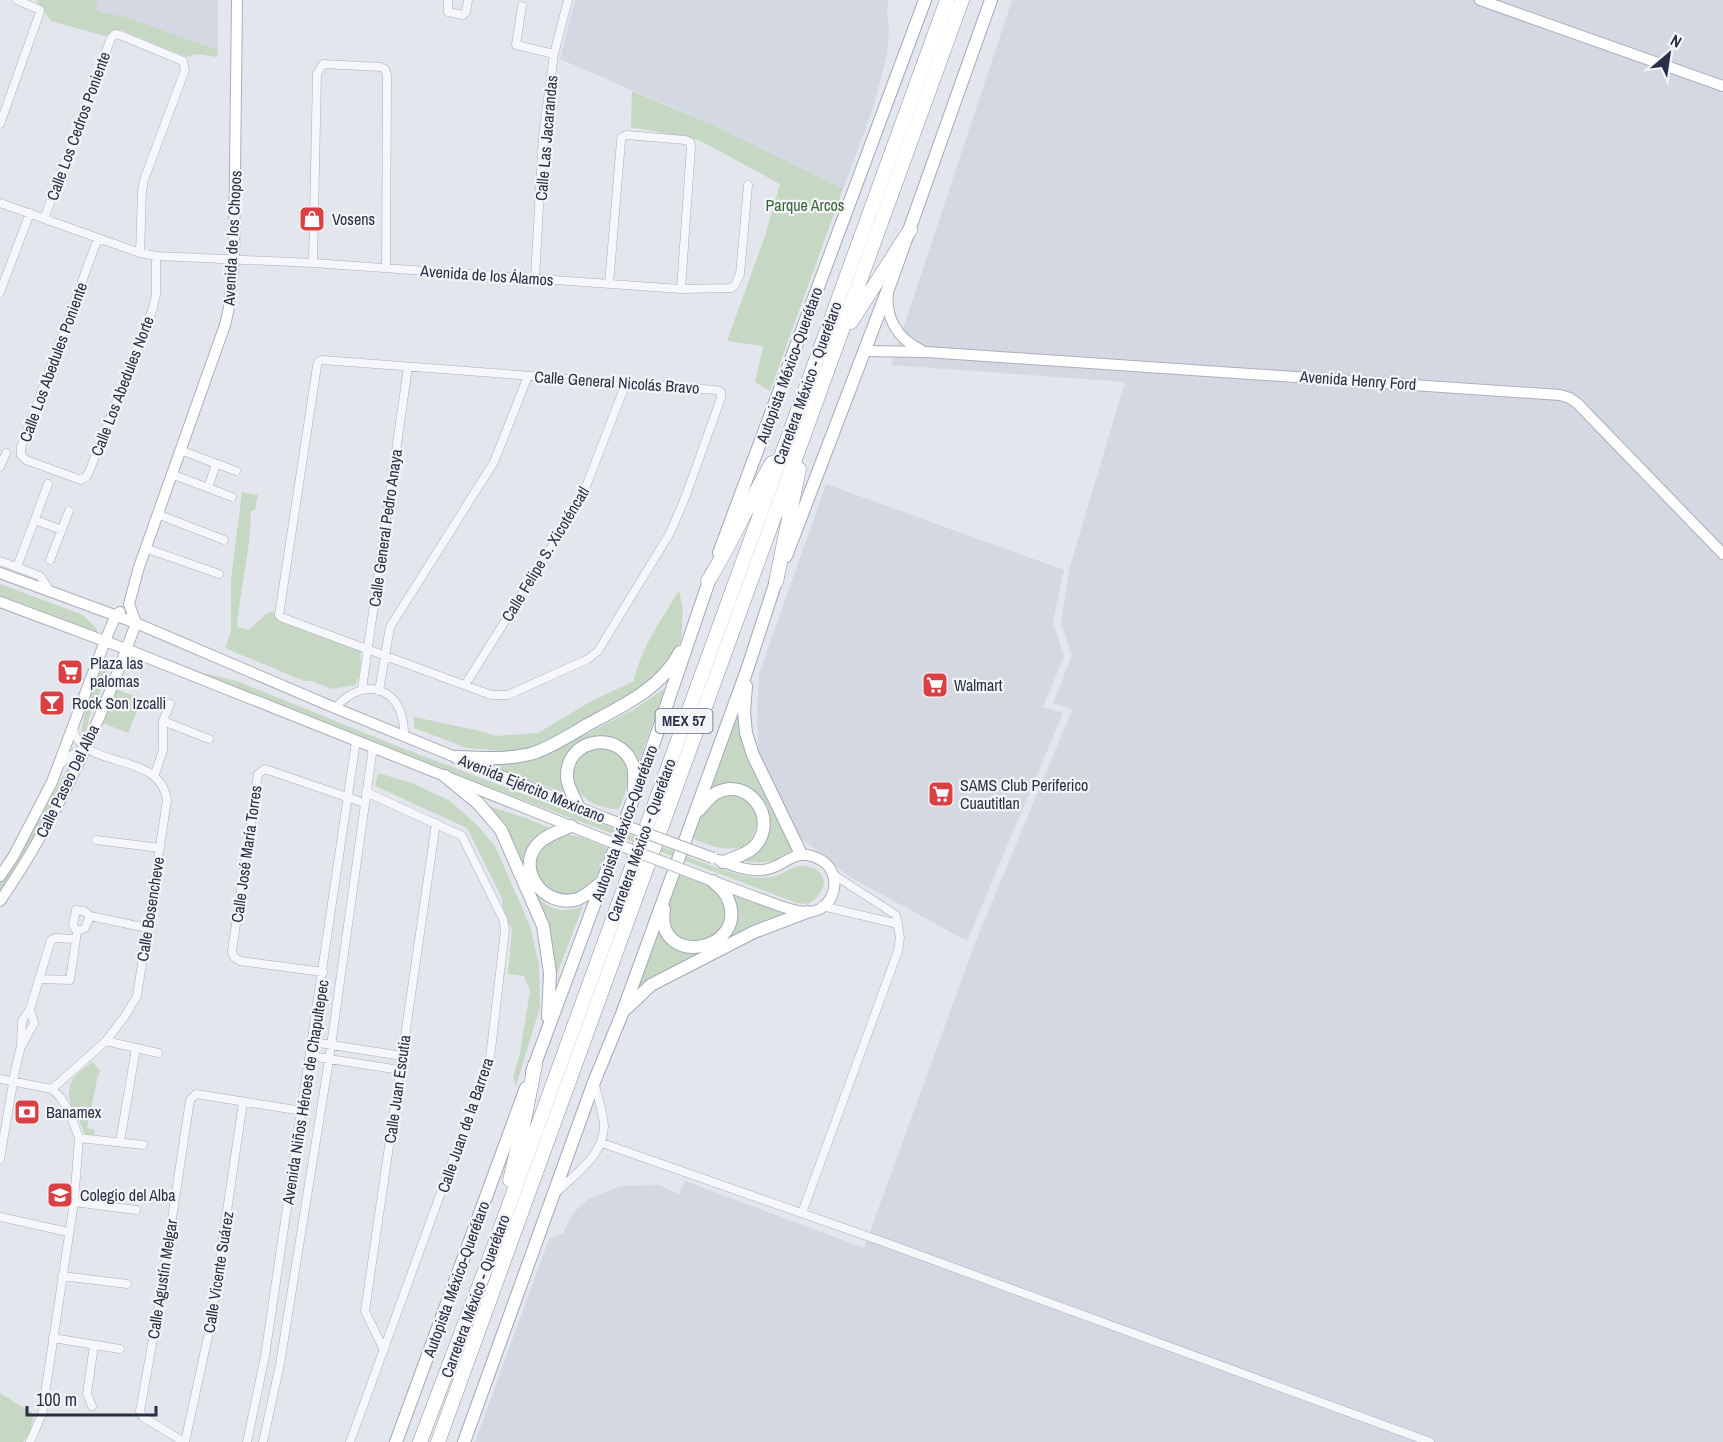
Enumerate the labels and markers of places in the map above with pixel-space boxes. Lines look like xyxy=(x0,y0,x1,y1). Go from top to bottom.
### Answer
shop icon: Vosens xyxy=(297,204,327,234)
place label: Vosens xyxy=(332,208,375,230)
place label: Plaza las palomas xyxy=(90,652,143,692)
supermarket icon: Plaza las palomas xyxy=(55,657,85,687)
supermarket icon: Walmart xyxy=(920,670,950,700)
place label: Walmart xyxy=(954,674,1003,696)
bar icon: Rock Son Izcalli xyxy=(37,688,67,718)
place label: Rock Son Izcalli xyxy=(72,692,166,714)
place label: SAMS Club Periferico Cuautitlan xyxy=(960,774,1088,814)
supermarket icon: SAMS Club Periferico Cuautitlan xyxy=(926,779,956,809)
bank icon: Banamex xyxy=(12,1097,42,1127)
place label: Banamex xyxy=(46,1101,102,1123)
school or university icon: Colegio del Alba xyxy=(45,1180,75,1210)
place label: Colegio del Alba xyxy=(80,1184,176,1206)

